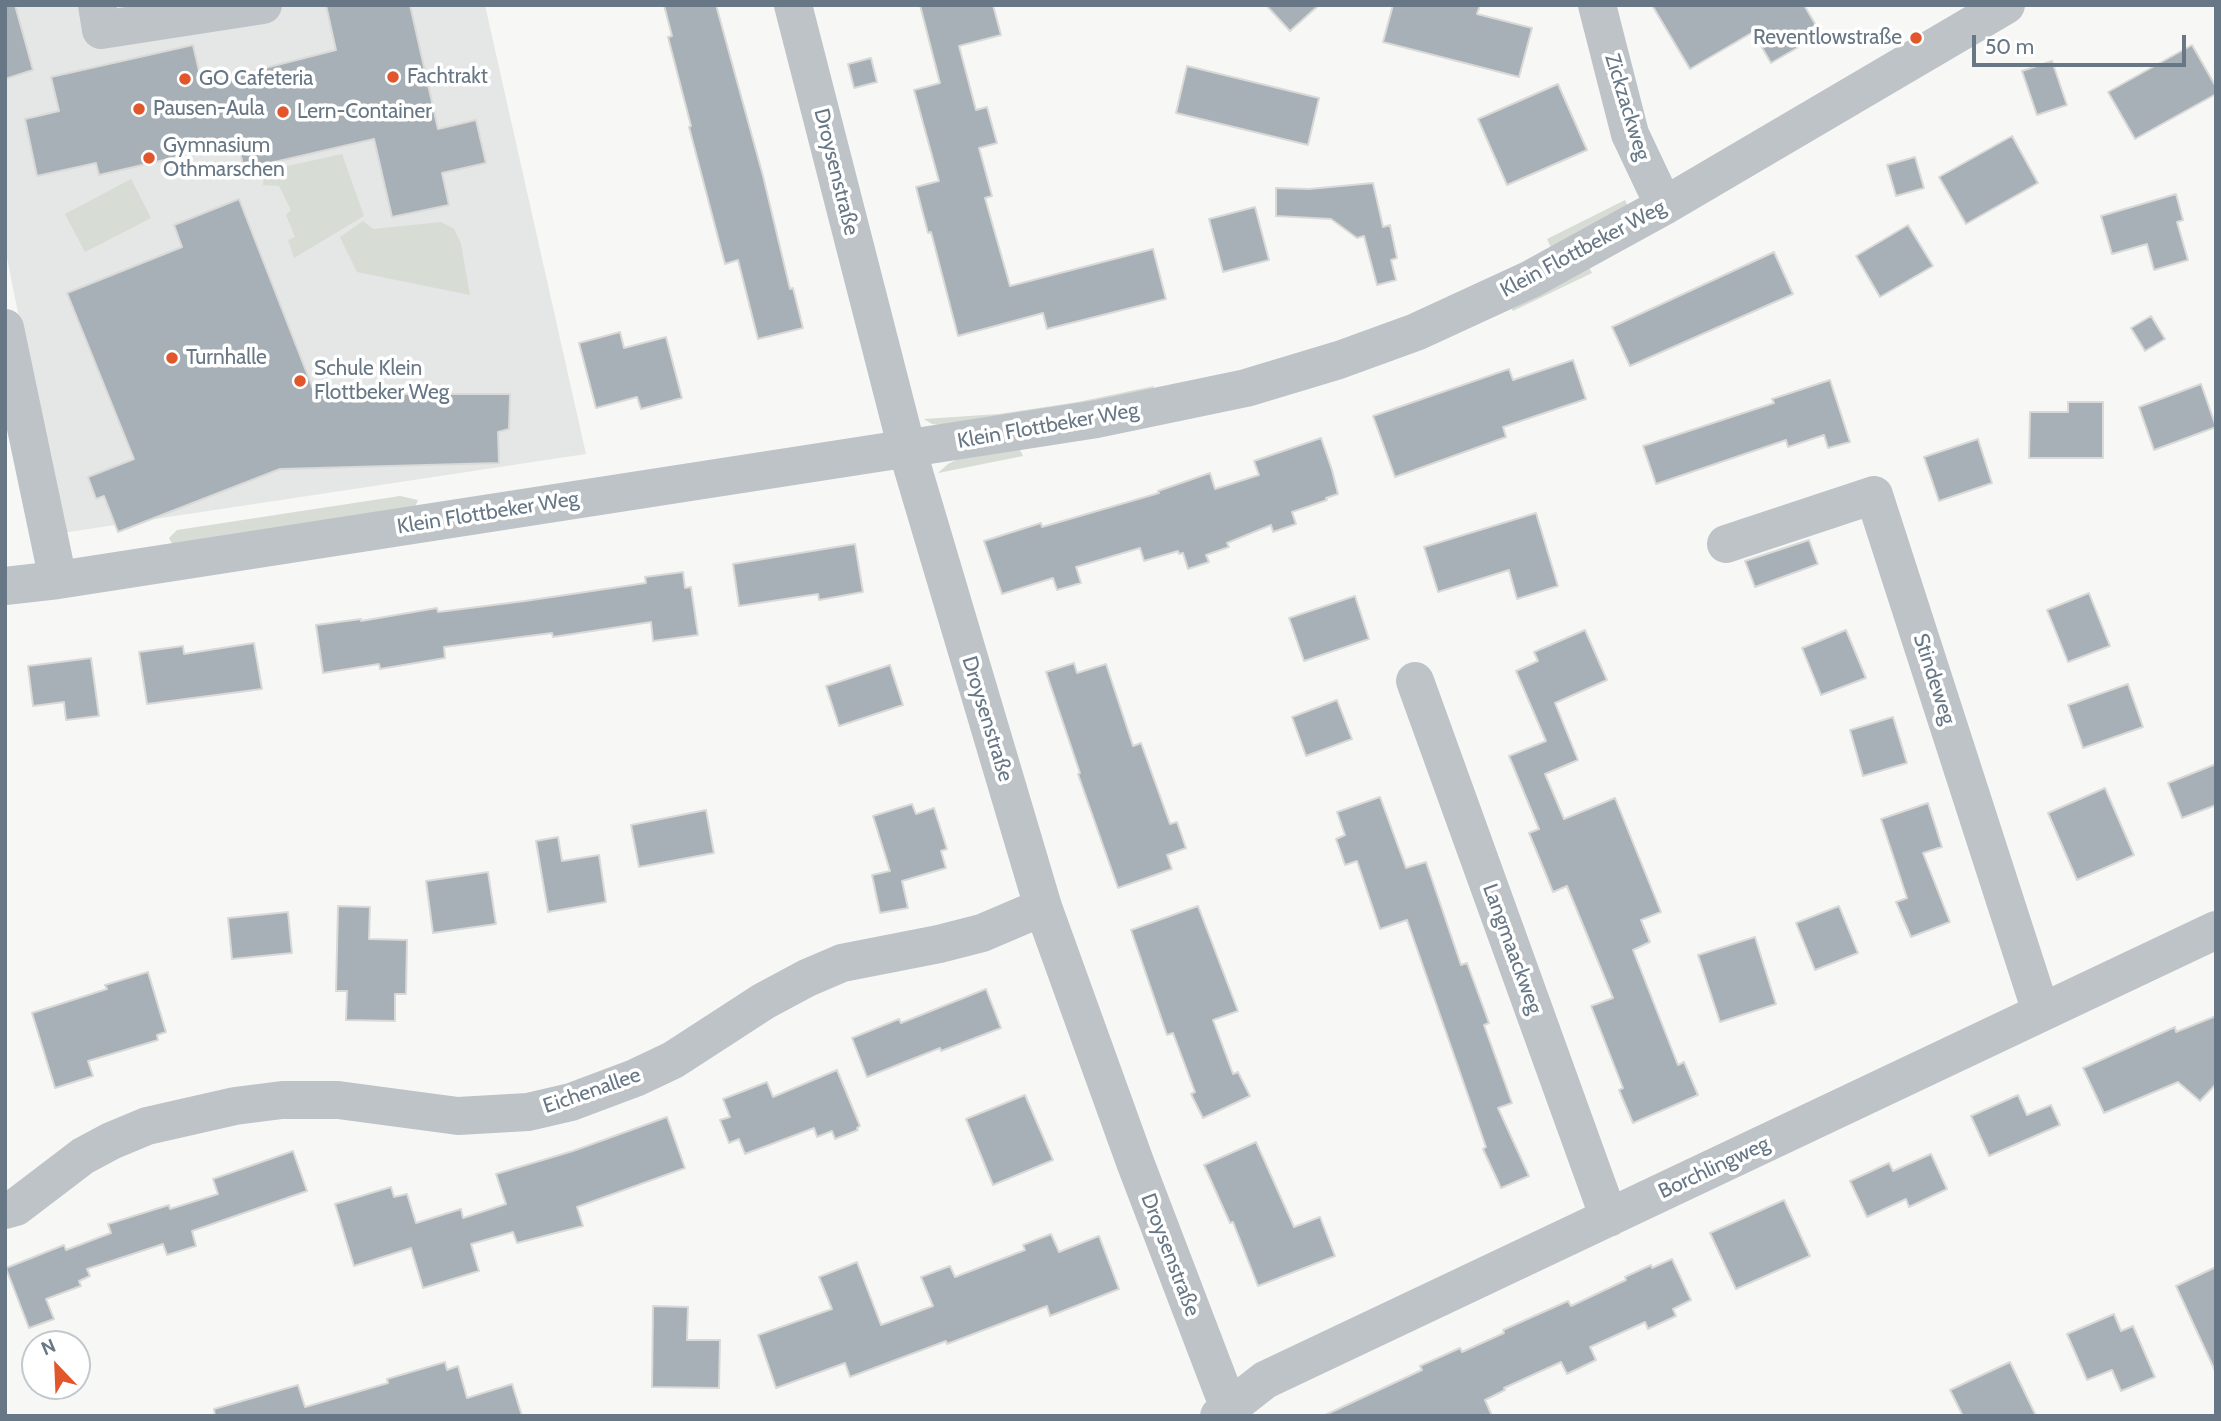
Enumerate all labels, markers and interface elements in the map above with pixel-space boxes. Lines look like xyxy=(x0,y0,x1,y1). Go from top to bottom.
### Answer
scale bar xyxy=(1976,21,2190,65)
place label: Reventlowstraße xyxy=(1753,25,1902,51)
marker: Reventlowstraße xyxy=(1908,30,1924,46)
text: 50 m xyxy=(1985,34,2034,59)
street label: Zickzackweg xyxy=(1599,51,1655,163)
place label: Fachtrakt xyxy=(407,64,488,90)
place label: GO Cafeteria xyxy=(199,66,313,92)
marker: Fachtrakt xyxy=(385,69,401,85)
marker: GO Cafeteria xyxy=(177,71,193,87)
place label: Pausen-Aula xyxy=(153,96,265,122)
place label: Lern-Container xyxy=(297,99,432,125)
marker: Pausen-Aula xyxy=(131,101,147,117)
marker: Lern-Container xyxy=(275,104,291,120)
street label: Droysenstraße xyxy=(808,106,864,238)
place label: Gymnasium Othmarschen xyxy=(163,133,285,183)
marker: Gymnasium Othmarschen xyxy=(141,150,157,166)
street label: Klein Flottbeker Weg xyxy=(1496,195,1670,303)
place label: Turnhalle xyxy=(186,345,267,371)
marker: Turnhalle xyxy=(164,350,180,366)
place label: Schule Klein Flottbeker Weg xyxy=(314,356,449,406)
marker: Schule Klein Flottbeker Weg xyxy=(292,373,308,389)
street label: Klein Flottbeker Weg xyxy=(955,398,1141,454)
street label: Klein Flottbeker Weg xyxy=(395,486,581,540)
street label: Stindeweg xyxy=(1908,630,1960,728)
street label: Droysenstraße xyxy=(956,653,1018,785)
street label: Langmaackweg xyxy=(1477,880,1547,1018)
street label: Eichenallee xyxy=(540,1063,644,1119)
street label: Borchlingweg xyxy=(1655,1131,1773,1205)
street label: Droysenstraße xyxy=(1135,1190,1205,1320)
north arrow xyxy=(21,1330,91,1400)
text: N xyxy=(38,1334,59,1360)

